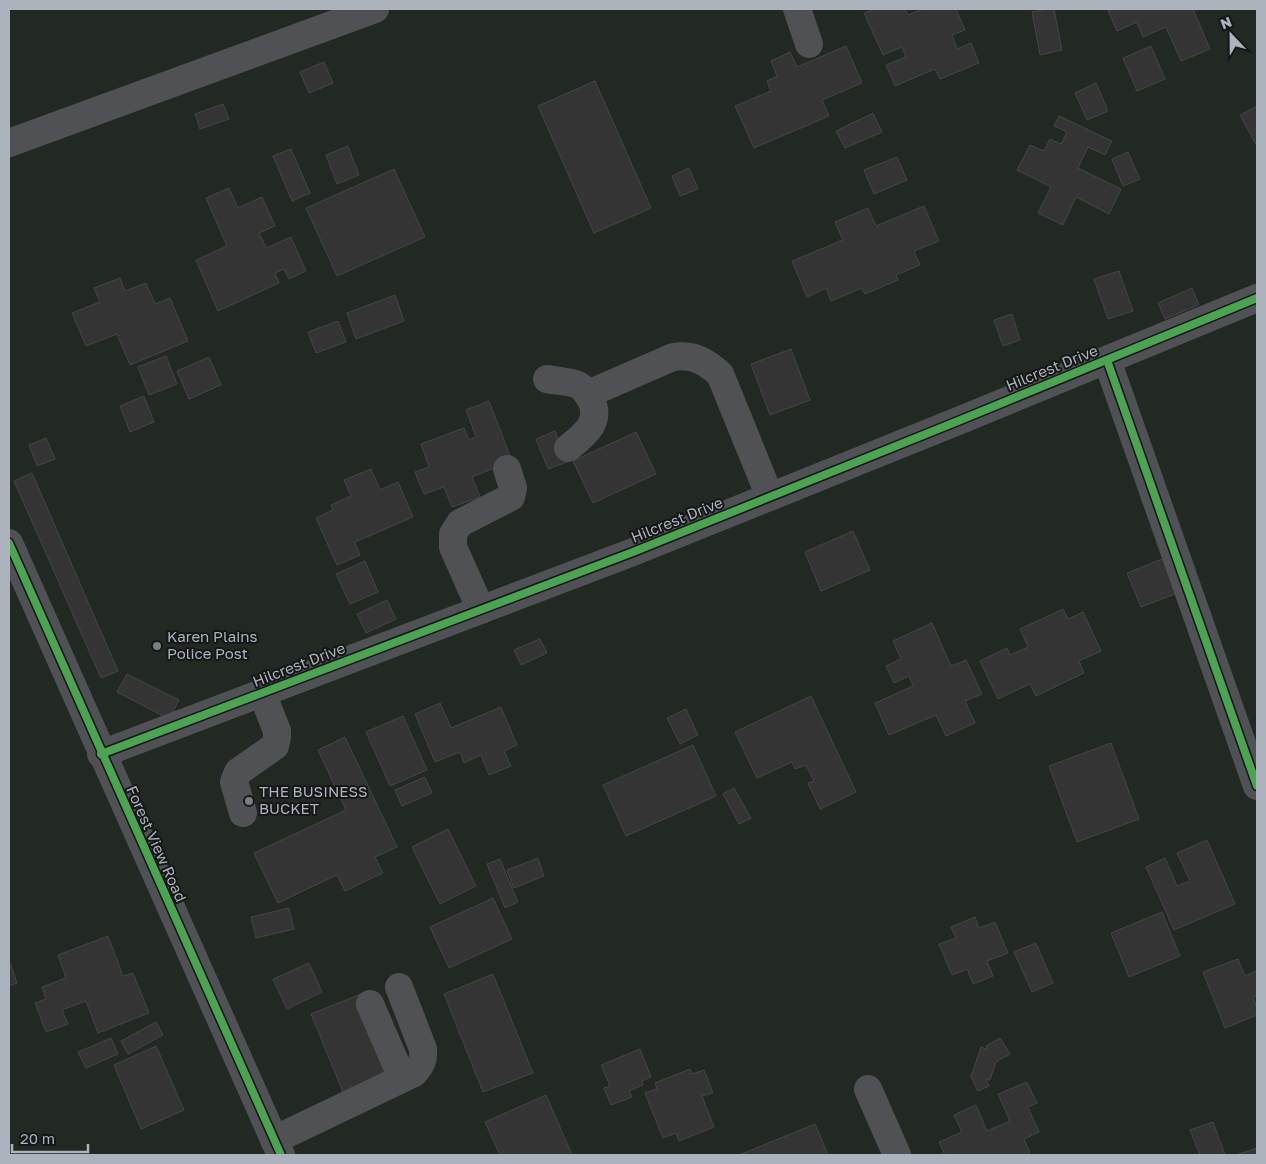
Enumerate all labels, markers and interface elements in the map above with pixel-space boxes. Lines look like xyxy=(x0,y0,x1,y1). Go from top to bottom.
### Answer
north arrow xyxy=(1206,10,1256,60)
text: N xyxy=(1218,13,1234,32)
street label: Hilcrest Drive xyxy=(1003,340,1100,394)
street label: Hilcrest Drive xyxy=(628,492,725,546)
place label: Karen Plains Police Post xyxy=(167,627,257,662)
street label: Hilcrest Drive xyxy=(250,638,348,690)
marker: Karen Plains Police Post xyxy=(151,640,163,652)
place label: THE BUSINESS BUCKET xyxy=(259,782,368,817)
street label: Forest View Road xyxy=(123,783,191,904)
marker: THE BUSINESS BUCKET xyxy=(243,795,255,807)
scale bar xyxy=(12,1122,89,1154)
text: 20 m xyxy=(20,1129,55,1147)

